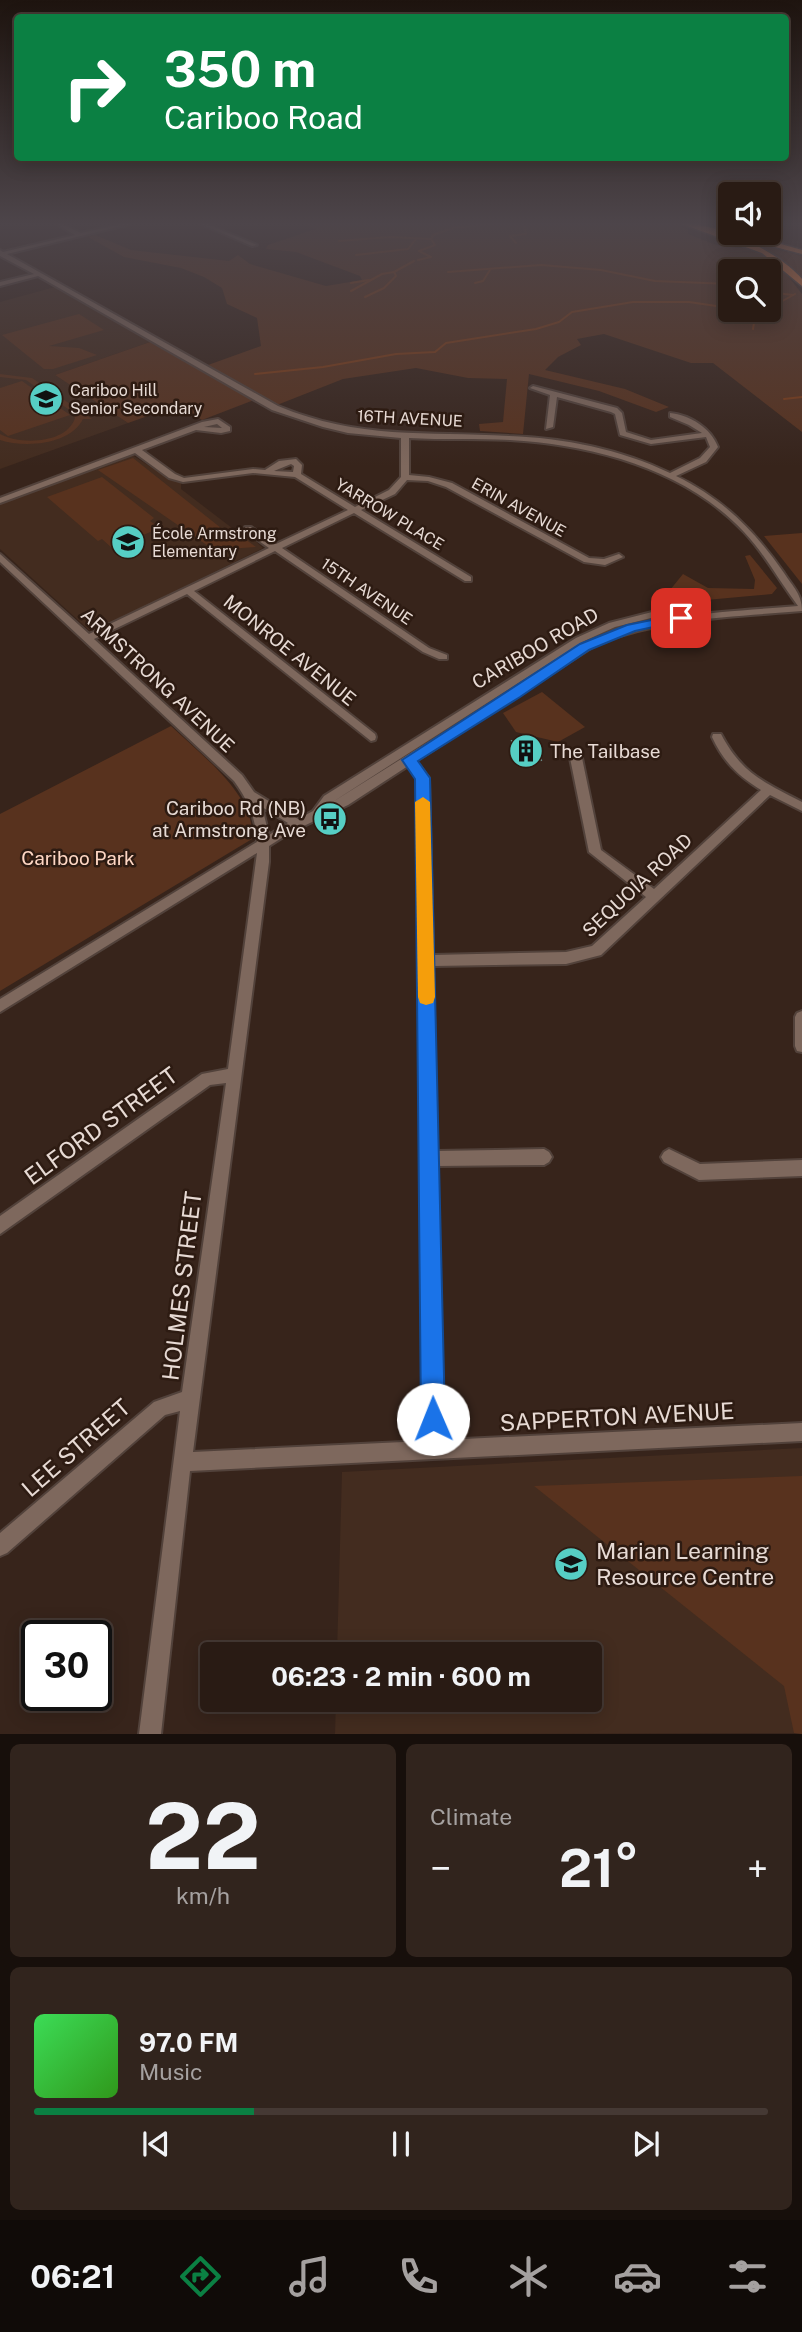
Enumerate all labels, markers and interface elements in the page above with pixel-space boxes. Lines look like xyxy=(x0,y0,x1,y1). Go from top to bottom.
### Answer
text: 350 m xyxy=(164,40,316,98)
icon: right xyxy=(49,42,140,133)
text: Cariboo Road xyxy=(164,99,363,136)
map controls xyxy=(718,182,781,322)
button: sound xyxy=(718,182,781,245)
button: search xyxy=(718,259,781,322)
school or university icon: Cariboo Hill Senior Secondary xyxy=(27,380,65,418)
place label: Cariboo Hill Senior Secondary xyxy=(70,381,203,418)
street label: 16TH AVENUE xyxy=(357,406,463,431)
street label: ERIN AVENUE xyxy=(468,474,569,541)
street label: YARROW PLACE xyxy=(332,475,448,554)
school or university icon: École Armstrong Elementary xyxy=(109,523,147,561)
place label: École Armstrong Elementary xyxy=(152,523,277,561)
street label: 15TH AVENUE xyxy=(318,554,416,629)
pin xyxy=(651,588,711,648)
street label: MONROE AVENUE xyxy=(220,590,360,710)
icon: arrive xyxy=(662,599,700,637)
street label: ARMSTRONG AVENUE xyxy=(77,603,239,757)
street label: CARIBOO ROAD xyxy=(468,603,602,693)
building icon: The Tailbase xyxy=(507,732,545,770)
place label: The Tailbase xyxy=(550,740,661,762)
place label: Cariboo Rd (NB) at Armstrong Ave xyxy=(152,797,306,841)
bus stop icon: Cariboo Rd (NB) at Armstrong Ave xyxy=(311,800,349,838)
street label: SEQUOIA ROAD xyxy=(578,829,696,941)
park label: Cariboo Park xyxy=(21,847,135,869)
street label: ELFORD STREET xyxy=(19,1061,183,1190)
street label: HOLMES STREET xyxy=(156,1189,207,1382)
position arrow xyxy=(396,1382,470,1456)
street label: LEE STREET xyxy=(16,1393,136,1502)
street label: SAPPERTON AVENUE xyxy=(499,1397,735,1436)
place label: Marian Learning Resource Centre xyxy=(596,1537,774,1590)
school or university icon: Marian Learning Resource Centre xyxy=(552,1545,590,1583)
speed limit sign: 30 xyxy=(21,1620,112,1711)
text: 06:23 · 2 min · 600 m xyxy=(271,1661,531,1692)
text: 22 xyxy=(145,1783,261,1889)
text: Climate xyxy=(430,1803,512,1830)
text: 21° xyxy=(559,1838,639,1899)
text: − xyxy=(430,1846,451,1891)
text: + xyxy=(747,1846,768,1891)
text: km/h xyxy=(176,1882,230,1909)
text: 97.0 FM xyxy=(139,2027,238,2058)
text: Music xyxy=(139,2058,203,2085)
icon: previous xyxy=(137,2125,175,2163)
icon: pause xyxy=(382,2125,420,2163)
icon: next xyxy=(627,2125,665,2163)
icon: directions xyxy=(176,2252,225,2301)
icon: music xyxy=(285,2252,334,2301)
icon: phone xyxy=(394,2252,443,2301)
icon: climate xyxy=(504,2252,553,2301)
icon: car xyxy=(613,2252,662,2301)
icon: filters xyxy=(723,2252,772,2301)
text: 06:21 xyxy=(30,2258,115,2295)

